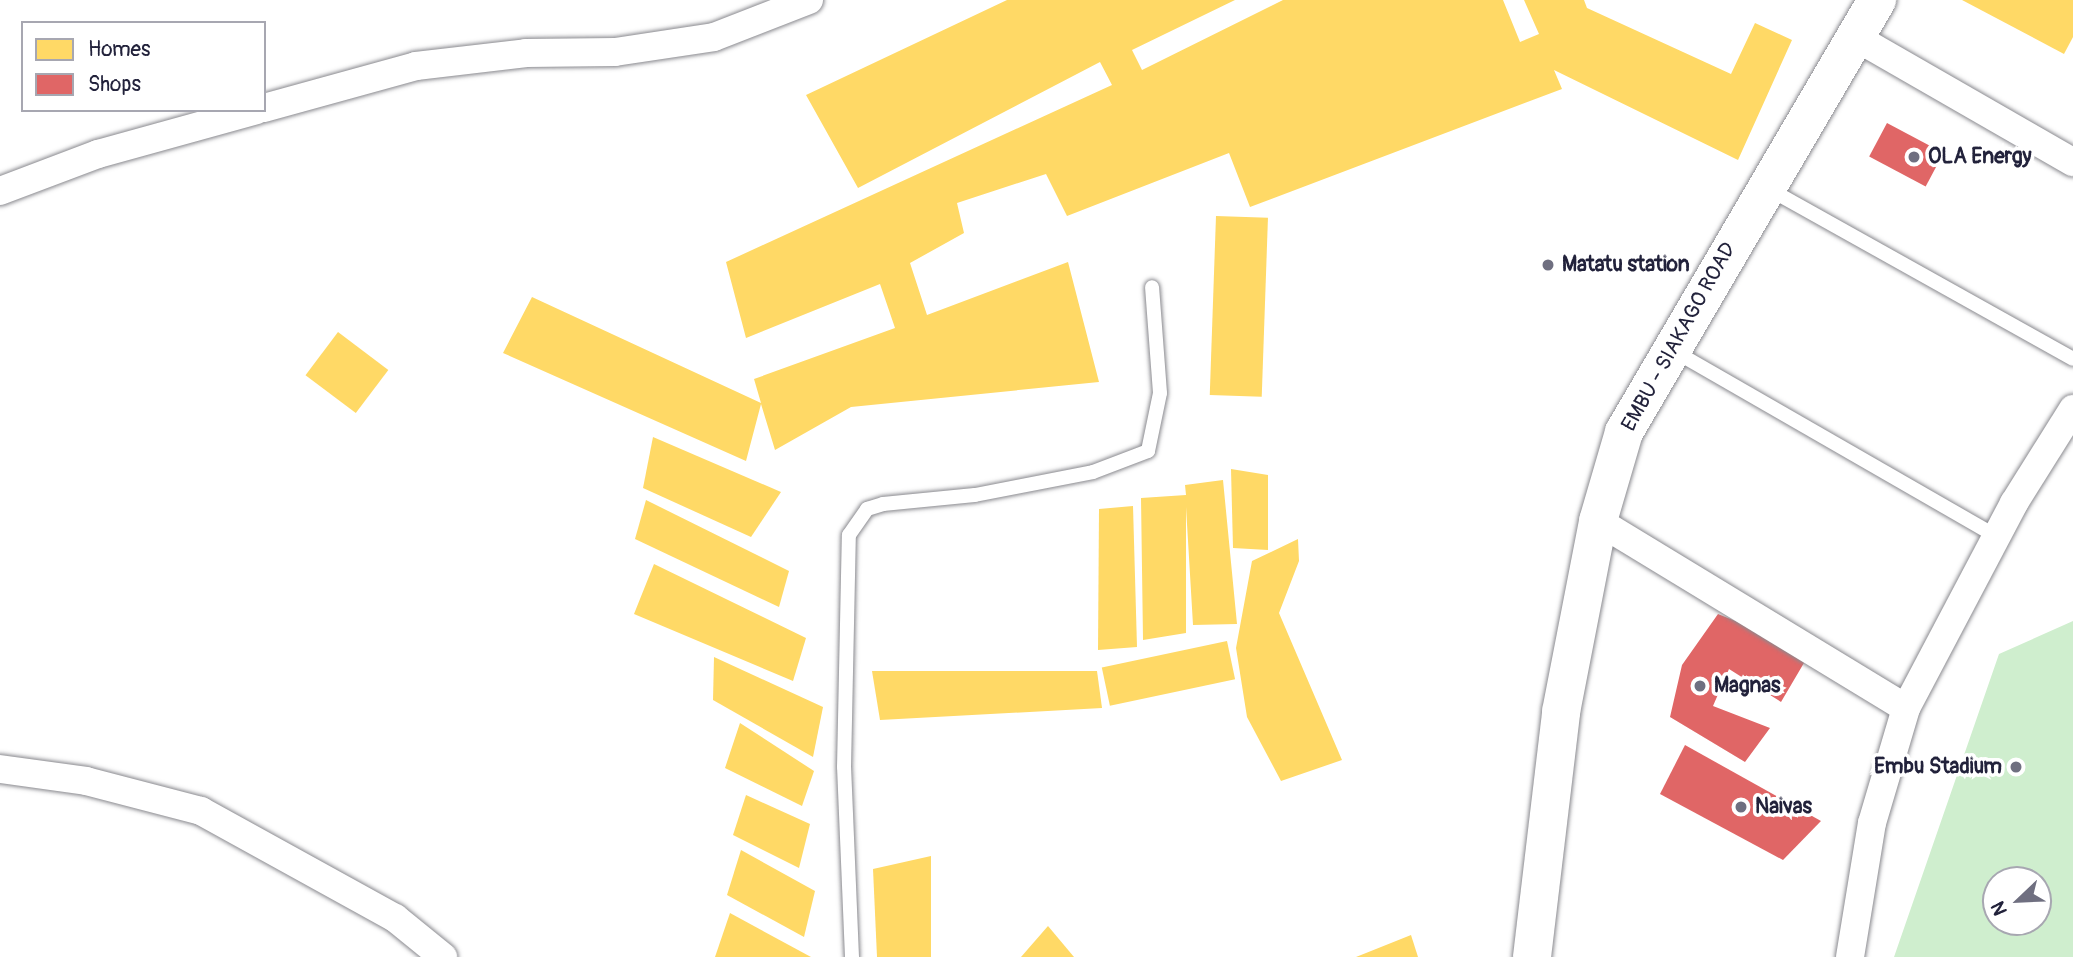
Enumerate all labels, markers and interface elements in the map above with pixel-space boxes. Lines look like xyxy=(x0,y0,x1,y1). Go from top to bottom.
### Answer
legend xyxy=(21,21,266,112)
text: Homes xyxy=(88,36,150,63)
text: Shops xyxy=(88,71,141,98)
place label: OLA Energy xyxy=(1928,144,2032,170)
marker: OLA Energy xyxy=(1906,149,1922,165)
street label: EMBU - SIAKAGO ROAD xyxy=(1617,238,1741,436)
place label: Matatu station xyxy=(1562,252,1690,278)
marker: Matatu station xyxy=(1540,257,1556,273)
place label: Magnas xyxy=(1714,673,1780,699)
marker: Magnas xyxy=(1692,678,1708,694)
place label: Embu Stadium xyxy=(1874,754,2002,780)
marker: Embu Stadium xyxy=(2008,759,2024,775)
place label: Naivas xyxy=(1755,794,1812,820)
marker: Naivas xyxy=(1733,799,1749,815)
north arrow xyxy=(1982,866,2052,936)
text: N xyxy=(1986,898,2013,919)

